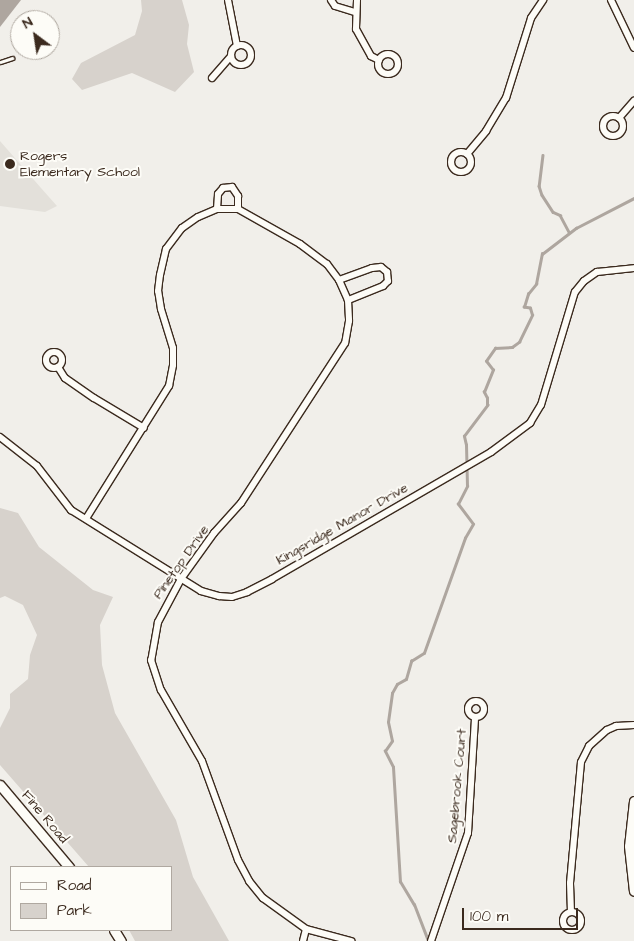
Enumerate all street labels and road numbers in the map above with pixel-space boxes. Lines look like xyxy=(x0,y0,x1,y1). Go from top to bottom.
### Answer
street label: Kingsridge Manor Drive xyxy=(273,479,411,569)
street label: Pinetop Drive xyxy=(149,522,213,602)
street label: Sagebrook Court xyxy=(444,728,470,844)
street label: Fine Road xyxy=(18,787,72,847)

